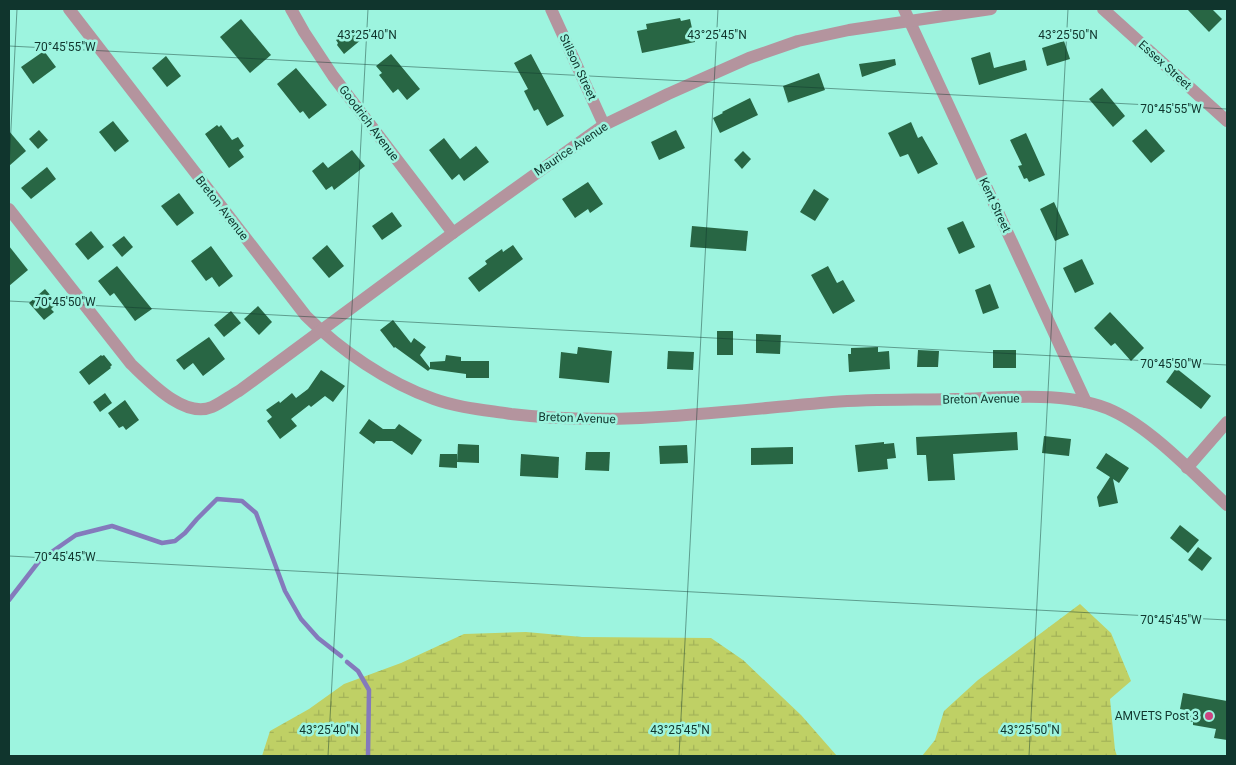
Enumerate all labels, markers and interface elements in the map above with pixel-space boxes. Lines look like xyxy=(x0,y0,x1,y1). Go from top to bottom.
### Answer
text: 43°25'40"N xyxy=(337,28,397,42)
text: 43°25'45"N xyxy=(687,28,747,42)
text: 43°25'50"N xyxy=(1038,28,1098,42)
street label: Stilson Street xyxy=(557,32,599,102)
street label: Essex Street xyxy=(1136,38,1194,92)
text: 70°45'55"W xyxy=(34,40,96,54)
street label: Goodrich Avenue xyxy=(336,83,402,163)
text: 70°45'55"W xyxy=(1140,102,1202,116)
street label: Maurice Avenue xyxy=(532,119,610,179)
street label: Breton Avenue xyxy=(193,173,251,243)
street label: Kent Street xyxy=(976,175,1014,235)
text: 70°45'50"W xyxy=(34,295,96,309)
text: 70°45'50"W xyxy=(1140,357,1202,371)
street label: Breton Avenue xyxy=(942,391,1020,407)
street label: Breton Avenue xyxy=(538,410,616,426)
text: 70°45'45"W xyxy=(34,550,96,564)
text: 70°45'45"W xyxy=(1140,613,1202,627)
place label: AMVETS Post 3 xyxy=(1115,709,1199,723)
marker: AMVETS Post 3 xyxy=(1203,710,1215,722)
text: 43°25'40"N xyxy=(299,723,359,737)
text: 43°25'45"N xyxy=(650,723,710,737)
text: 43°25'50"N xyxy=(1000,723,1060,737)

